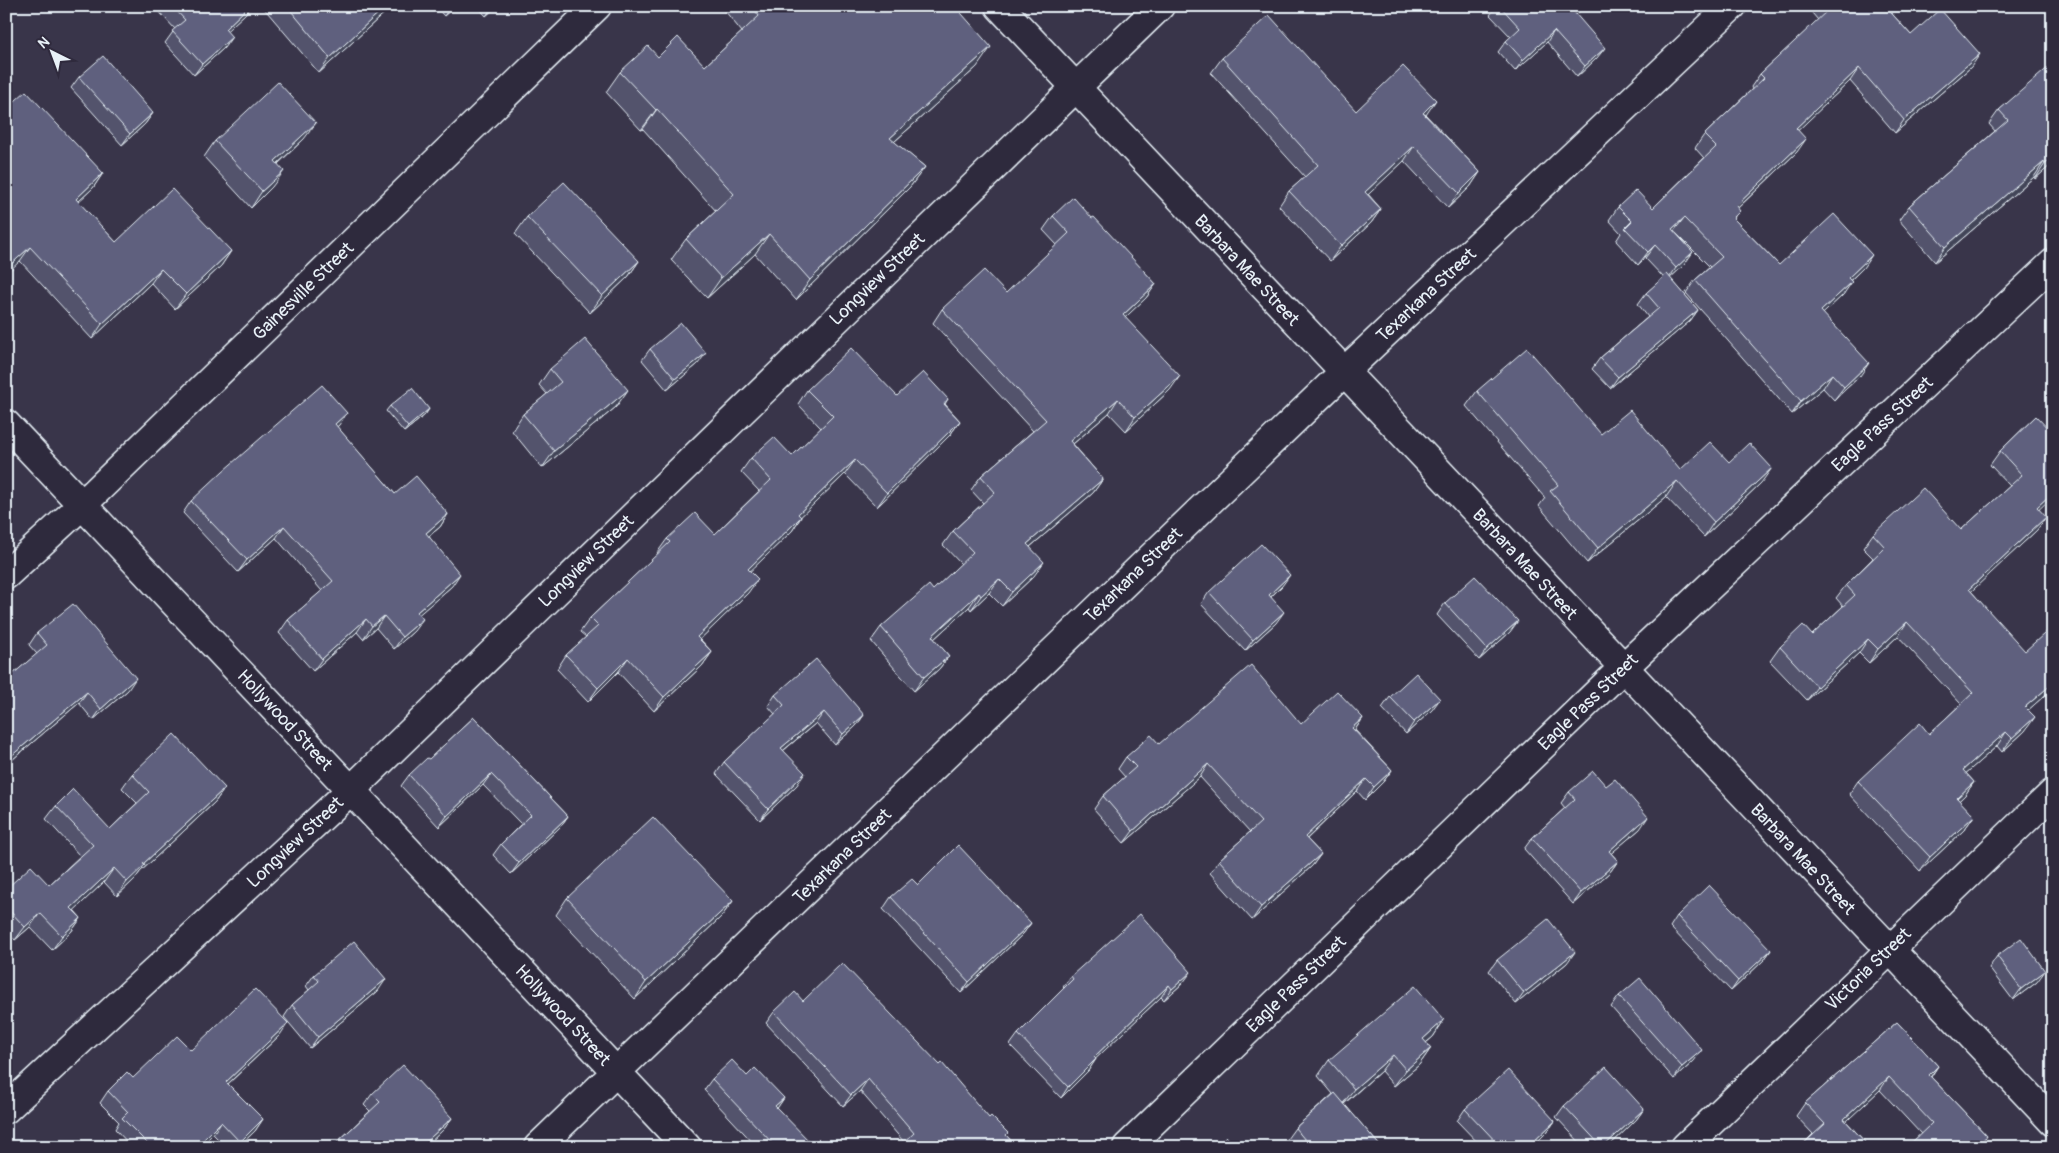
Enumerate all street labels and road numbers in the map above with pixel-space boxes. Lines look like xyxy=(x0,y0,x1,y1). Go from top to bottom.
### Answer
street label: Barbara Mae Street xyxy=(1189,210,1305,331)
street label: Longview Street xyxy=(825,228,930,331)
street label: Gainesville Street xyxy=(248,237,359,345)
street label: Texarkana Street xyxy=(1372,243,1482,347)
street label: Eagle Pass Street xyxy=(1827,371,1938,477)
street label: Barbara Mae Street xyxy=(1467,504,1583,625)
street label: Longview Street xyxy=(534,510,639,613)
street label: Texarkana Street xyxy=(1079,522,1188,628)
street label: Eagle Pass Street xyxy=(1534,648,1644,756)
street label: Hollywood Street xyxy=(232,665,338,776)
street label: Longview Street xyxy=(242,791,349,893)
street label: Barbara Mae Street xyxy=(1745,799,1861,920)
street label: Texarkana Street xyxy=(788,803,897,909)
street label: Victoria Street xyxy=(1821,922,1917,1016)
street label: Eagle Pass Street xyxy=(1242,930,1352,1038)
street label: Hollywood Street xyxy=(510,960,616,1071)

